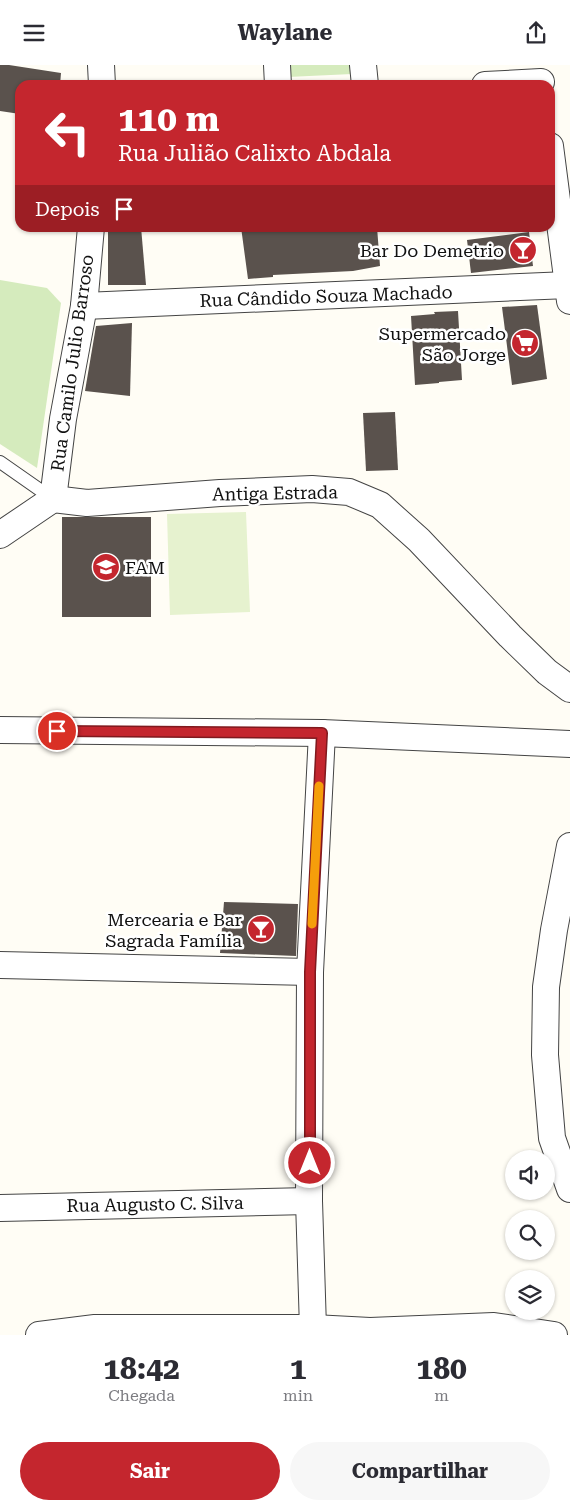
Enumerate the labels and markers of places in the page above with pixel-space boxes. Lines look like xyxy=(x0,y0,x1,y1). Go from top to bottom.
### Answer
bar icon: Bar Do Demetrio xyxy=(508,235,538,265)
place label: Bar Do Demetrio xyxy=(360,240,504,261)
place label: Supermercado São Jorge xyxy=(379,323,506,365)
supermarket icon: Supermercado São Jorge xyxy=(510,328,540,358)
school or university icon: FAM xyxy=(91,552,121,582)
place label: FAM xyxy=(125,557,165,578)
pin xyxy=(36,710,78,752)
place label: Mercearia e Bar Sagrada Família xyxy=(105,909,242,951)
bar icon: Mercearia e Bar Sagrada Família xyxy=(246,914,276,944)

